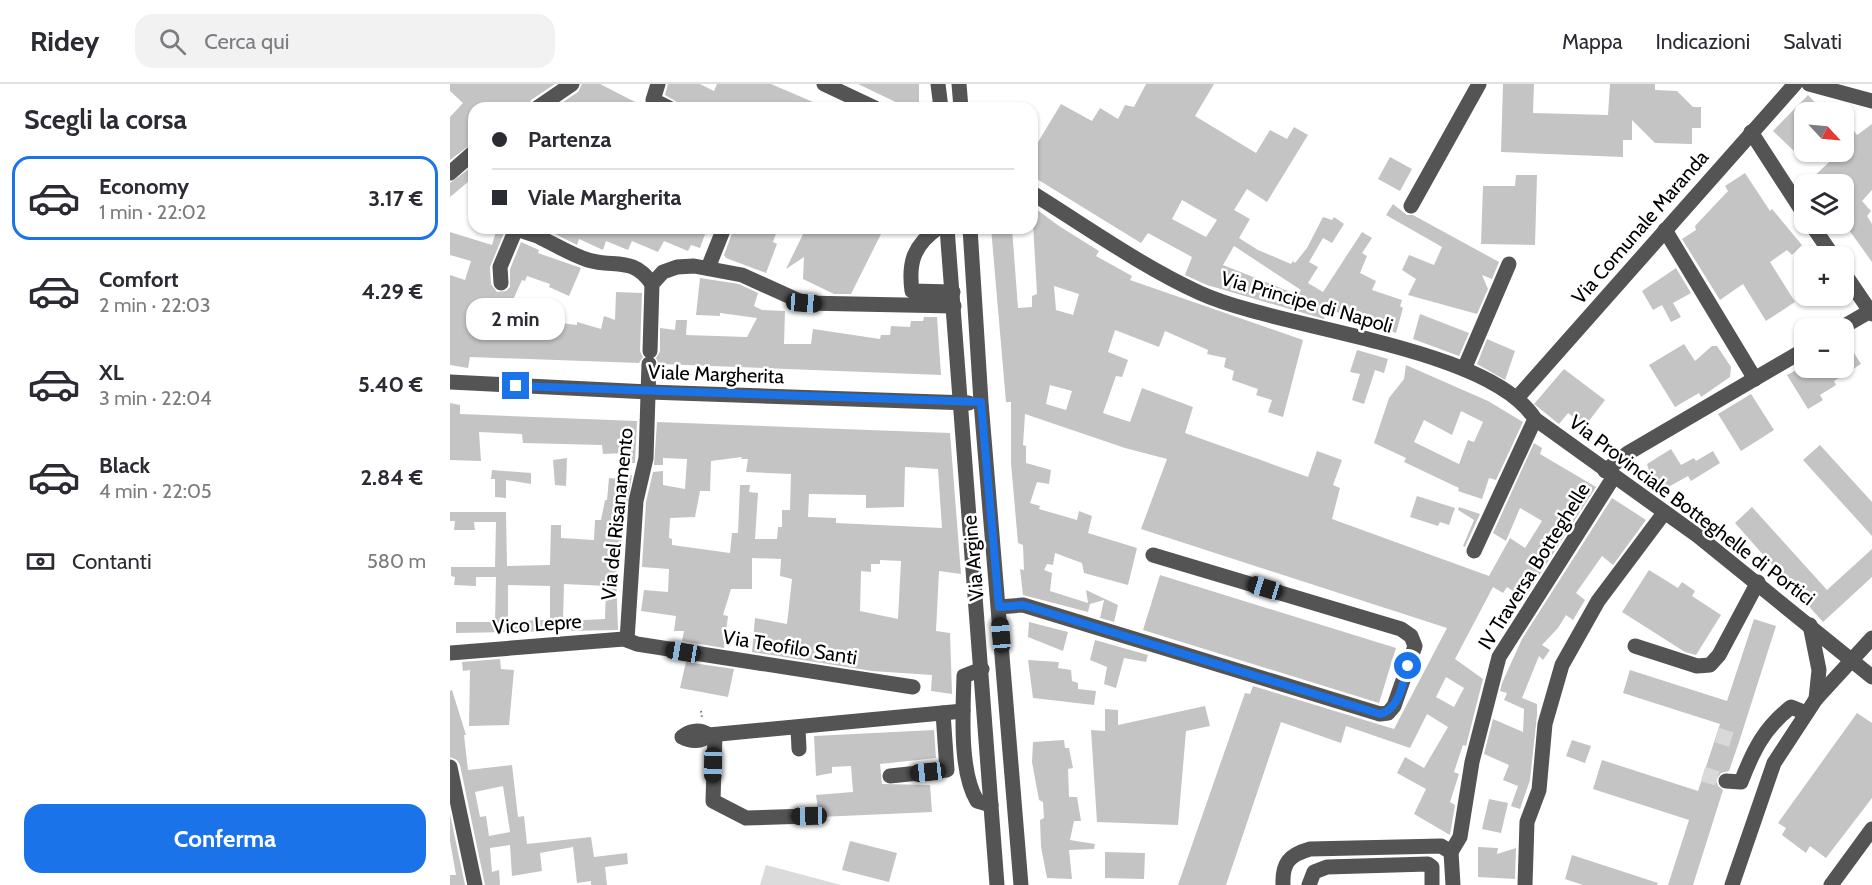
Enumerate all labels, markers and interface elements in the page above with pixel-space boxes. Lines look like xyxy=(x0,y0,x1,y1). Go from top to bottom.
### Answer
search box xyxy=(135,14,555,68)
text: Ridey xyxy=(30,24,99,58)
icon: search xyxy=(156,25,189,58)
text: Cerca qui xyxy=(204,28,289,55)
text: Mappa xyxy=(1562,29,1623,54)
text: Indicazioni xyxy=(1656,29,1750,54)
text: Salvati xyxy=(1783,29,1842,54)
north arrow xyxy=(1794,102,1854,162)
map controls xyxy=(1794,102,1854,378)
text: Scegli la corsa xyxy=(24,103,187,136)
text: Partenza xyxy=(528,126,611,153)
street label: Via Comunale Maranda xyxy=(1567,145,1714,309)
icon: car xyxy=(27,171,81,225)
text: Economy xyxy=(99,173,189,200)
button: layers xyxy=(1794,174,1854,234)
text: Viale Margherita xyxy=(528,184,682,211)
text: 3.17 € xyxy=(368,185,423,212)
text: 1 min · 22:02 xyxy=(99,200,206,224)
button: + xyxy=(1794,246,1854,306)
icon: car xyxy=(27,264,81,318)
text: Comfort xyxy=(99,266,178,293)
street label: Via Principe di Napoli xyxy=(1218,266,1396,338)
text: 4.29 € xyxy=(361,278,423,305)
text: 2 min · 22:03 xyxy=(99,293,211,317)
car xyxy=(785,293,823,313)
callout: 2 min xyxy=(466,299,566,341)
text: 2 min xyxy=(491,307,540,331)
button: − xyxy=(1794,318,1854,378)
icon: car xyxy=(27,357,81,411)
text: XL xyxy=(99,359,124,386)
street label: Viale Margherita xyxy=(648,360,785,388)
text: 5.40 € xyxy=(358,371,423,398)
route end xyxy=(502,372,529,399)
text: 3 min · 22:04 xyxy=(99,386,212,410)
street label: Via Provinciale Botteghelle di Portici xyxy=(1564,410,1820,610)
street label: Via del Risanamento xyxy=(596,427,638,601)
icon: car xyxy=(27,450,81,504)
text: Black xyxy=(99,452,150,479)
text: 2.84 € xyxy=(360,464,423,491)
street label: IV Traversa Botteghelle xyxy=(1473,478,1595,654)
text: 4 min · 22:05 xyxy=(99,479,212,503)
street label: Via Argine xyxy=(957,514,989,602)
icon: cash xyxy=(24,545,57,578)
text: Contanti xyxy=(72,548,152,575)
text: 580 m xyxy=(367,549,426,573)
car xyxy=(1245,574,1285,602)
street label: Vico Lepre xyxy=(492,609,582,639)
car xyxy=(990,616,1012,654)
street label: Via Teofilo Santi xyxy=(721,625,859,669)
car xyxy=(664,640,702,664)
route start xyxy=(1394,652,1421,679)
car xyxy=(704,747,722,783)
car xyxy=(909,761,947,783)
button: Conferma xyxy=(24,804,426,873)
car xyxy=(791,807,827,825)

